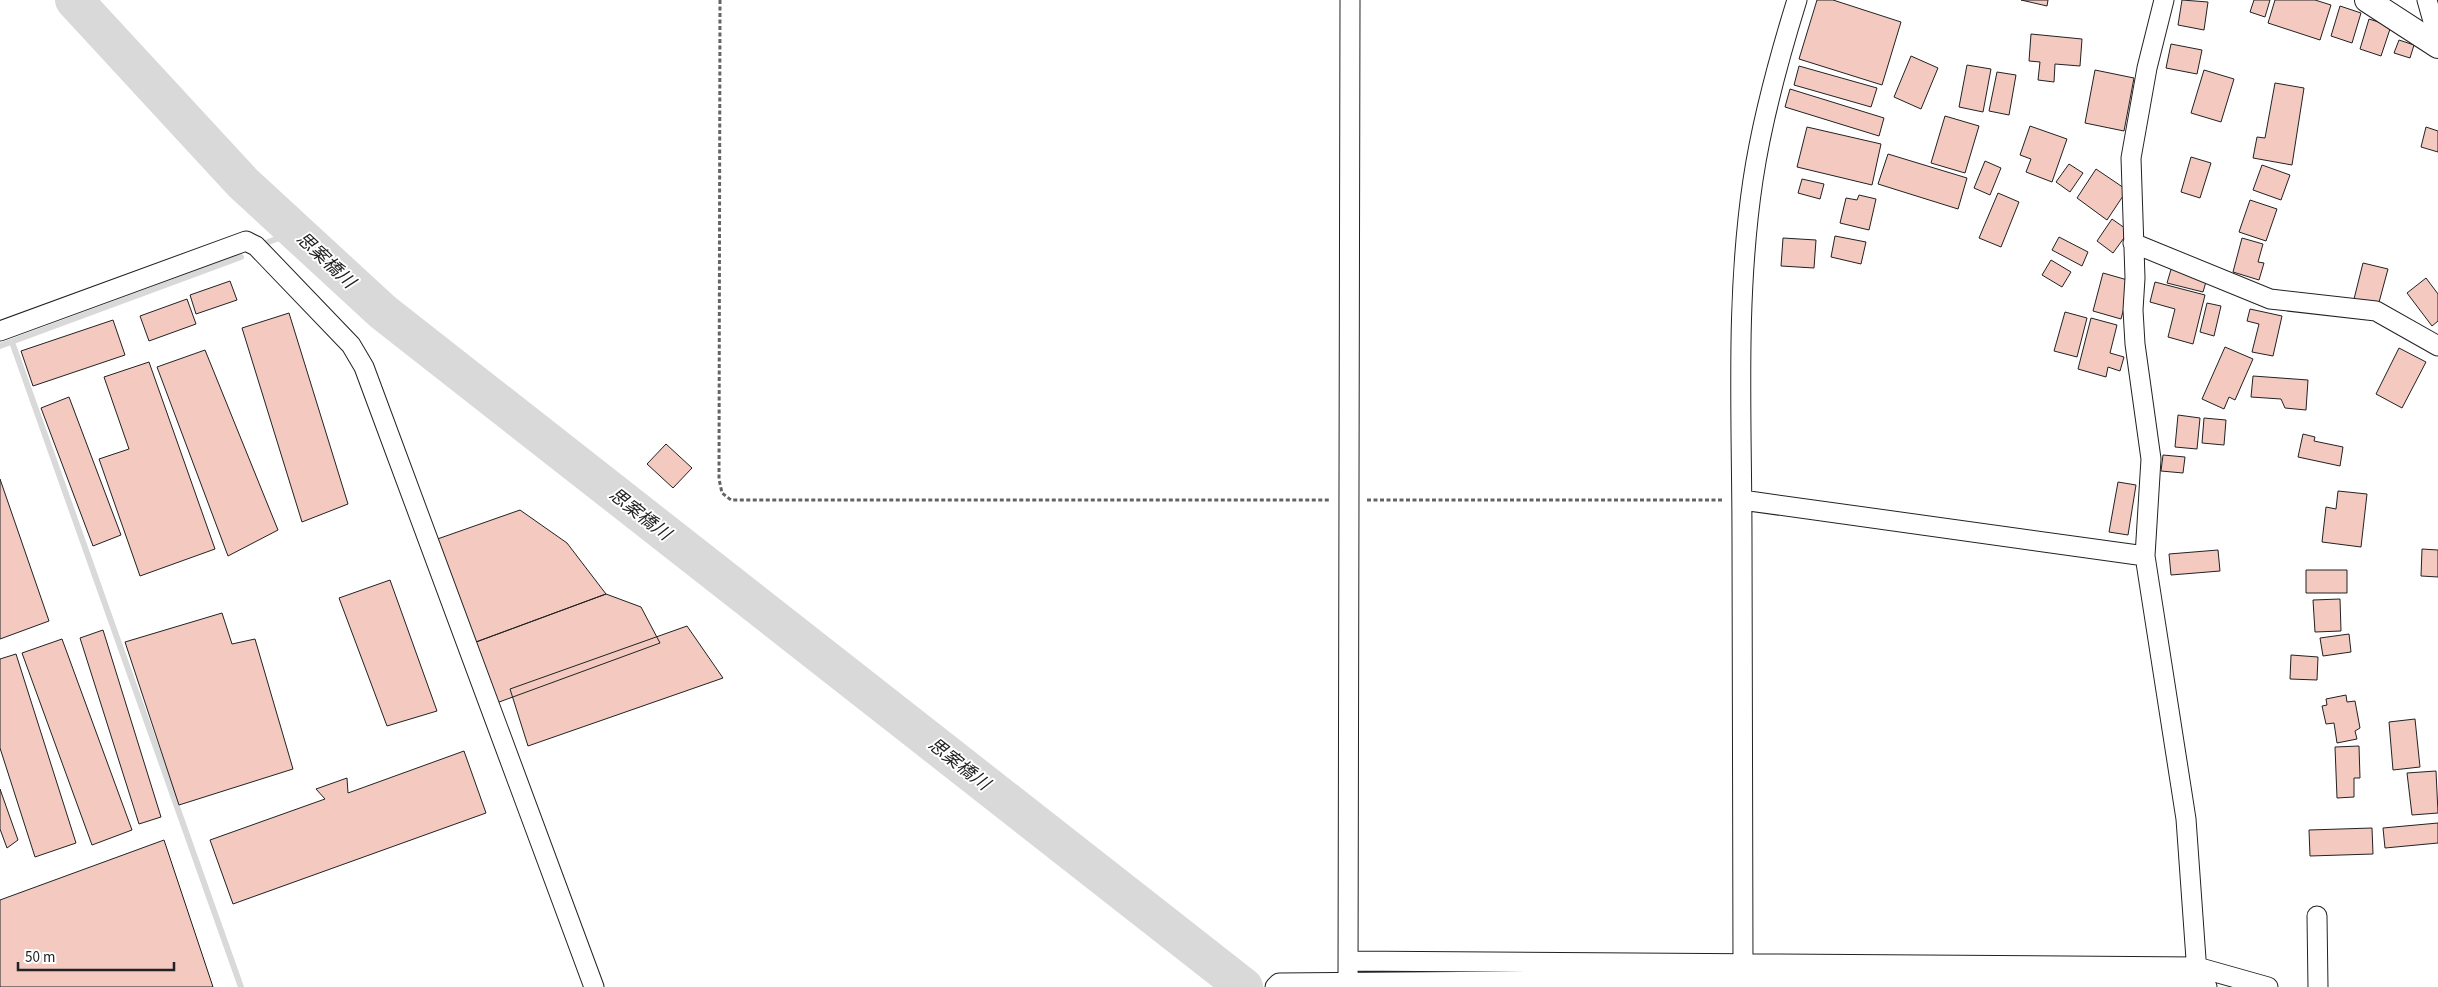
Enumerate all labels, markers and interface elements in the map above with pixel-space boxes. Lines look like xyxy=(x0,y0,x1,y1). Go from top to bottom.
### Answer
water label: 思案橋川 xyxy=(291,227,362,295)
water label: 思案橋川 xyxy=(604,482,677,548)
water label: 思案橋川 xyxy=(923,732,996,798)
scale bar xyxy=(18,940,174,972)
text: 50 m xyxy=(25,947,55,968)

